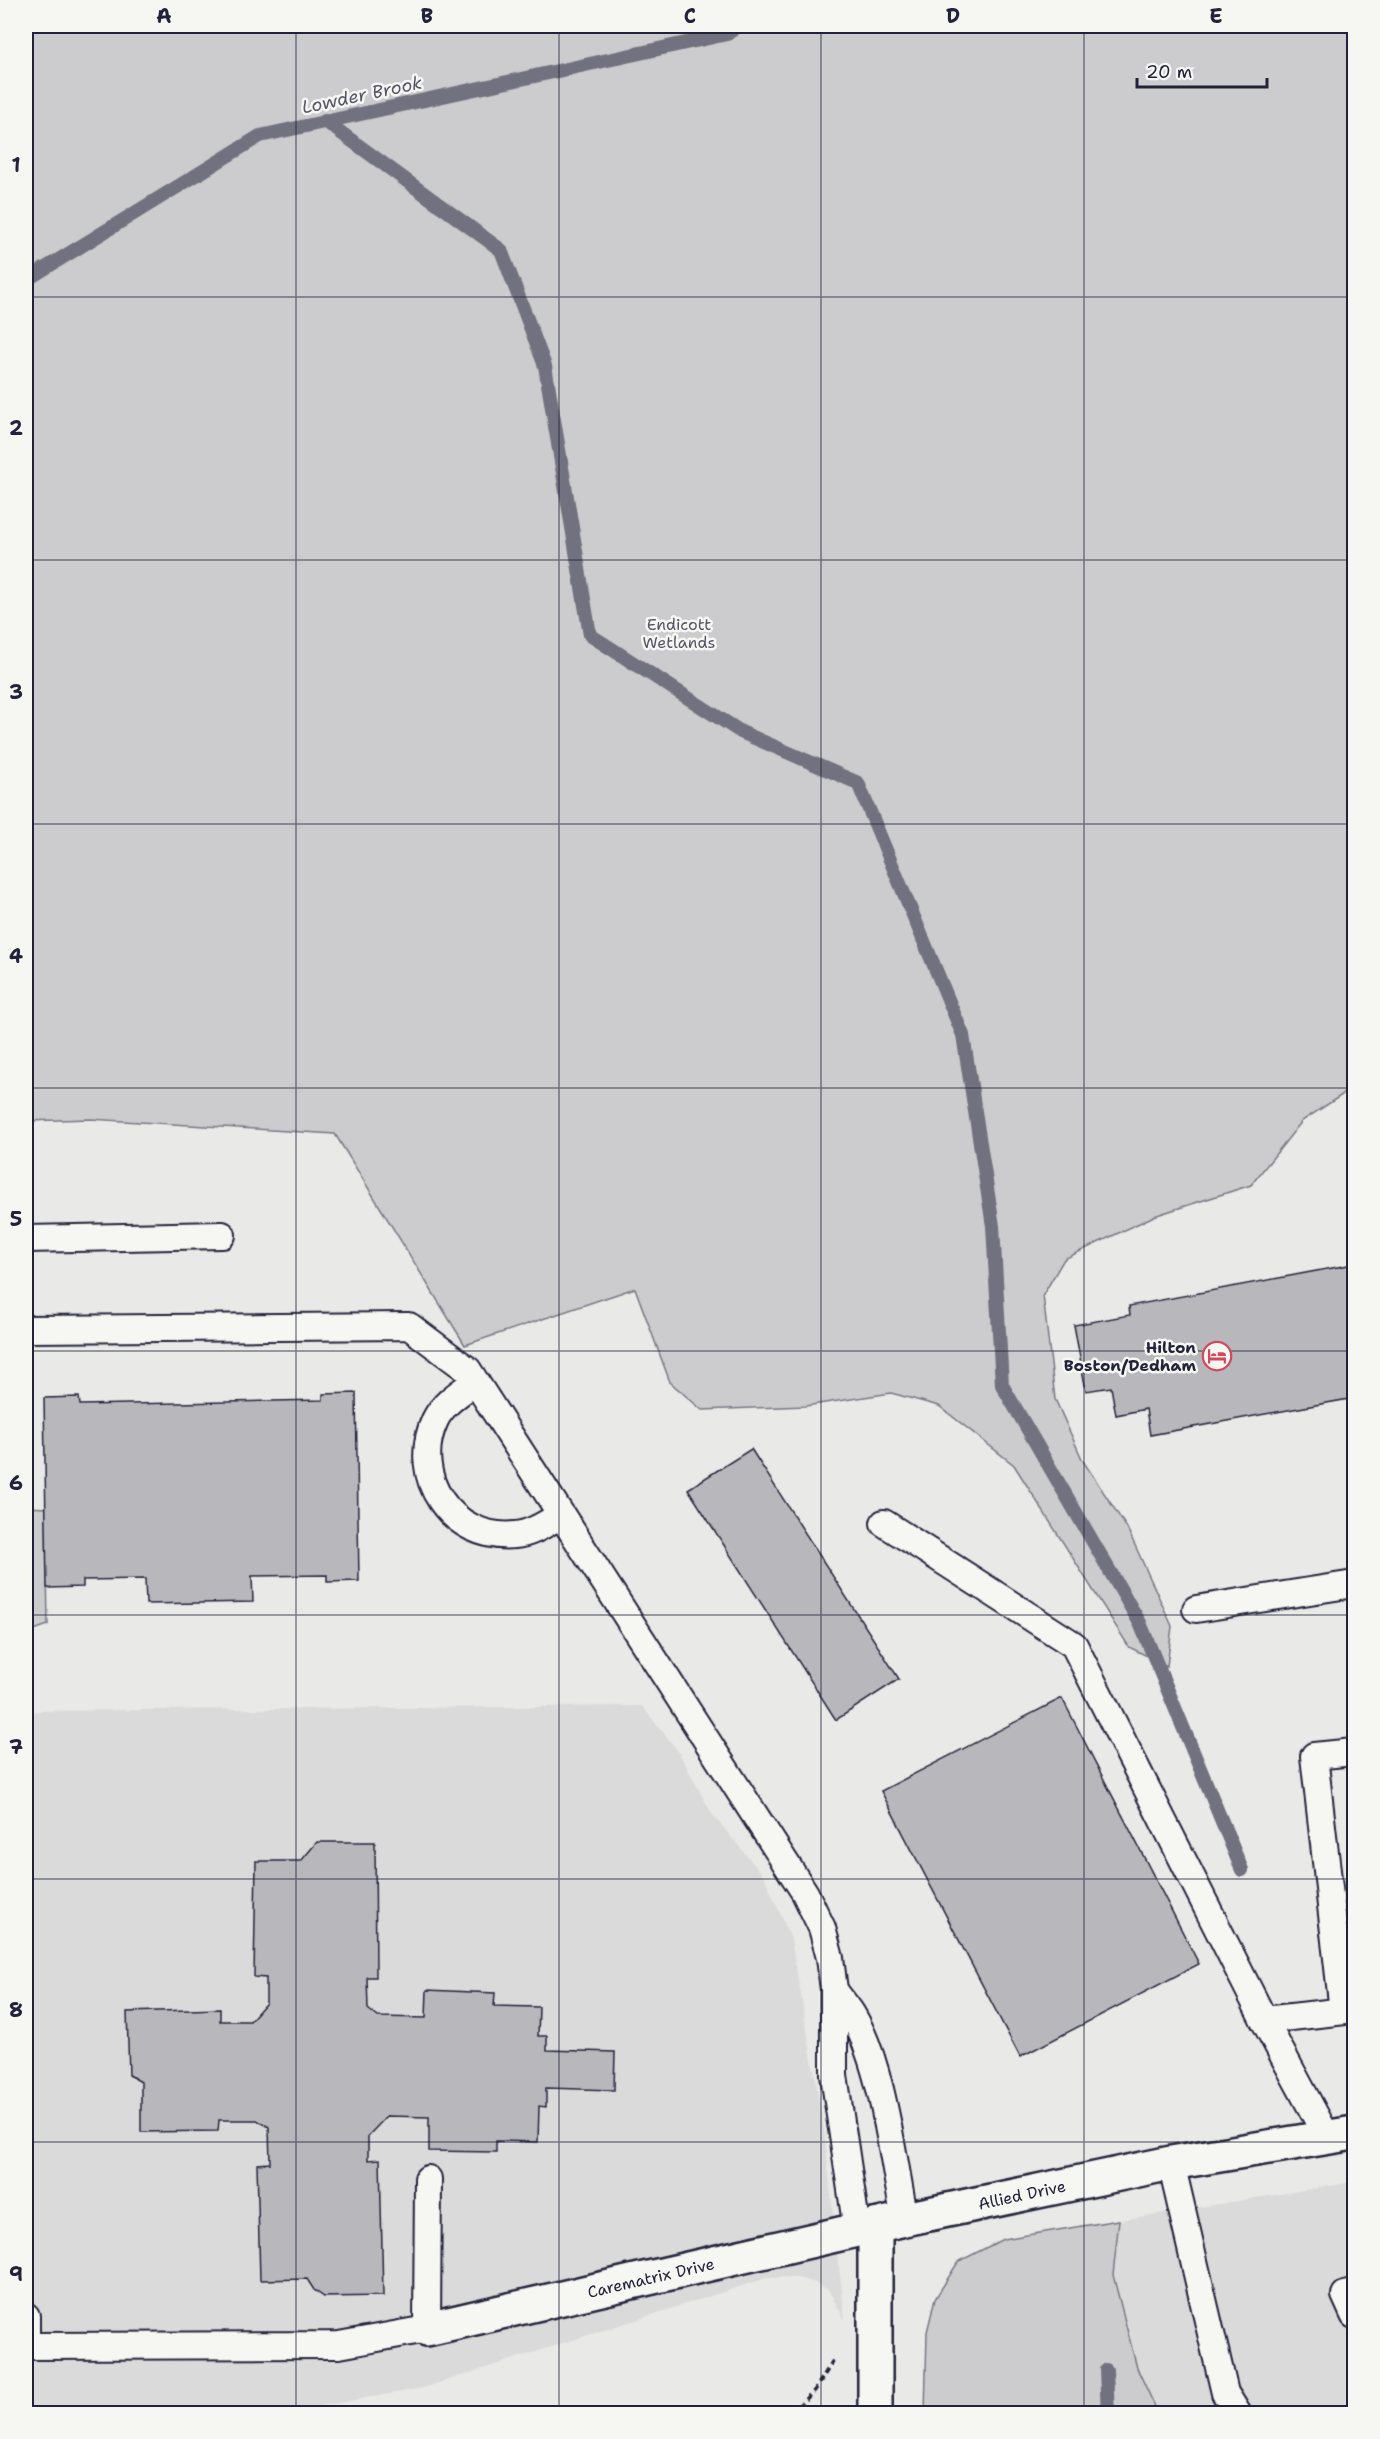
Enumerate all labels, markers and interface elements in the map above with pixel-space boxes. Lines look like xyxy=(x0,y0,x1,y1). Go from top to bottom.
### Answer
text: A xyxy=(156,3,172,29)
text: B xyxy=(421,3,433,29)
text: C xyxy=(684,3,696,29)
text: D xyxy=(946,3,960,29)
text: E xyxy=(1209,3,1223,29)
scale bar xyxy=(1137,51,1268,89)
text: 20 m xyxy=(1146,60,1192,84)
water label: Lowder Brook xyxy=(300,70,425,119)
text: 1 xyxy=(11,152,21,178)
text: 2 xyxy=(9,415,23,441)
park label: Endicott Wetlands xyxy=(643,614,716,653)
text: 3 xyxy=(9,679,23,705)
text: 4 xyxy=(9,943,23,969)
text: 5 xyxy=(10,1206,22,1232)
place label: Hilton Boston/Dedham xyxy=(1064,1337,1196,1376)
hotel icon: Hilton Boston/Dedham xyxy=(1201,1340,1233,1372)
text: 6 xyxy=(9,1470,23,1496)
text: 7 xyxy=(9,1734,23,1760)
text: 8 xyxy=(9,1997,23,2023)
street label: Allied Drive xyxy=(976,2175,1068,2215)
street label: Carematrix Drive xyxy=(585,2253,717,2303)
text: 9 xyxy=(9,2261,23,2287)

